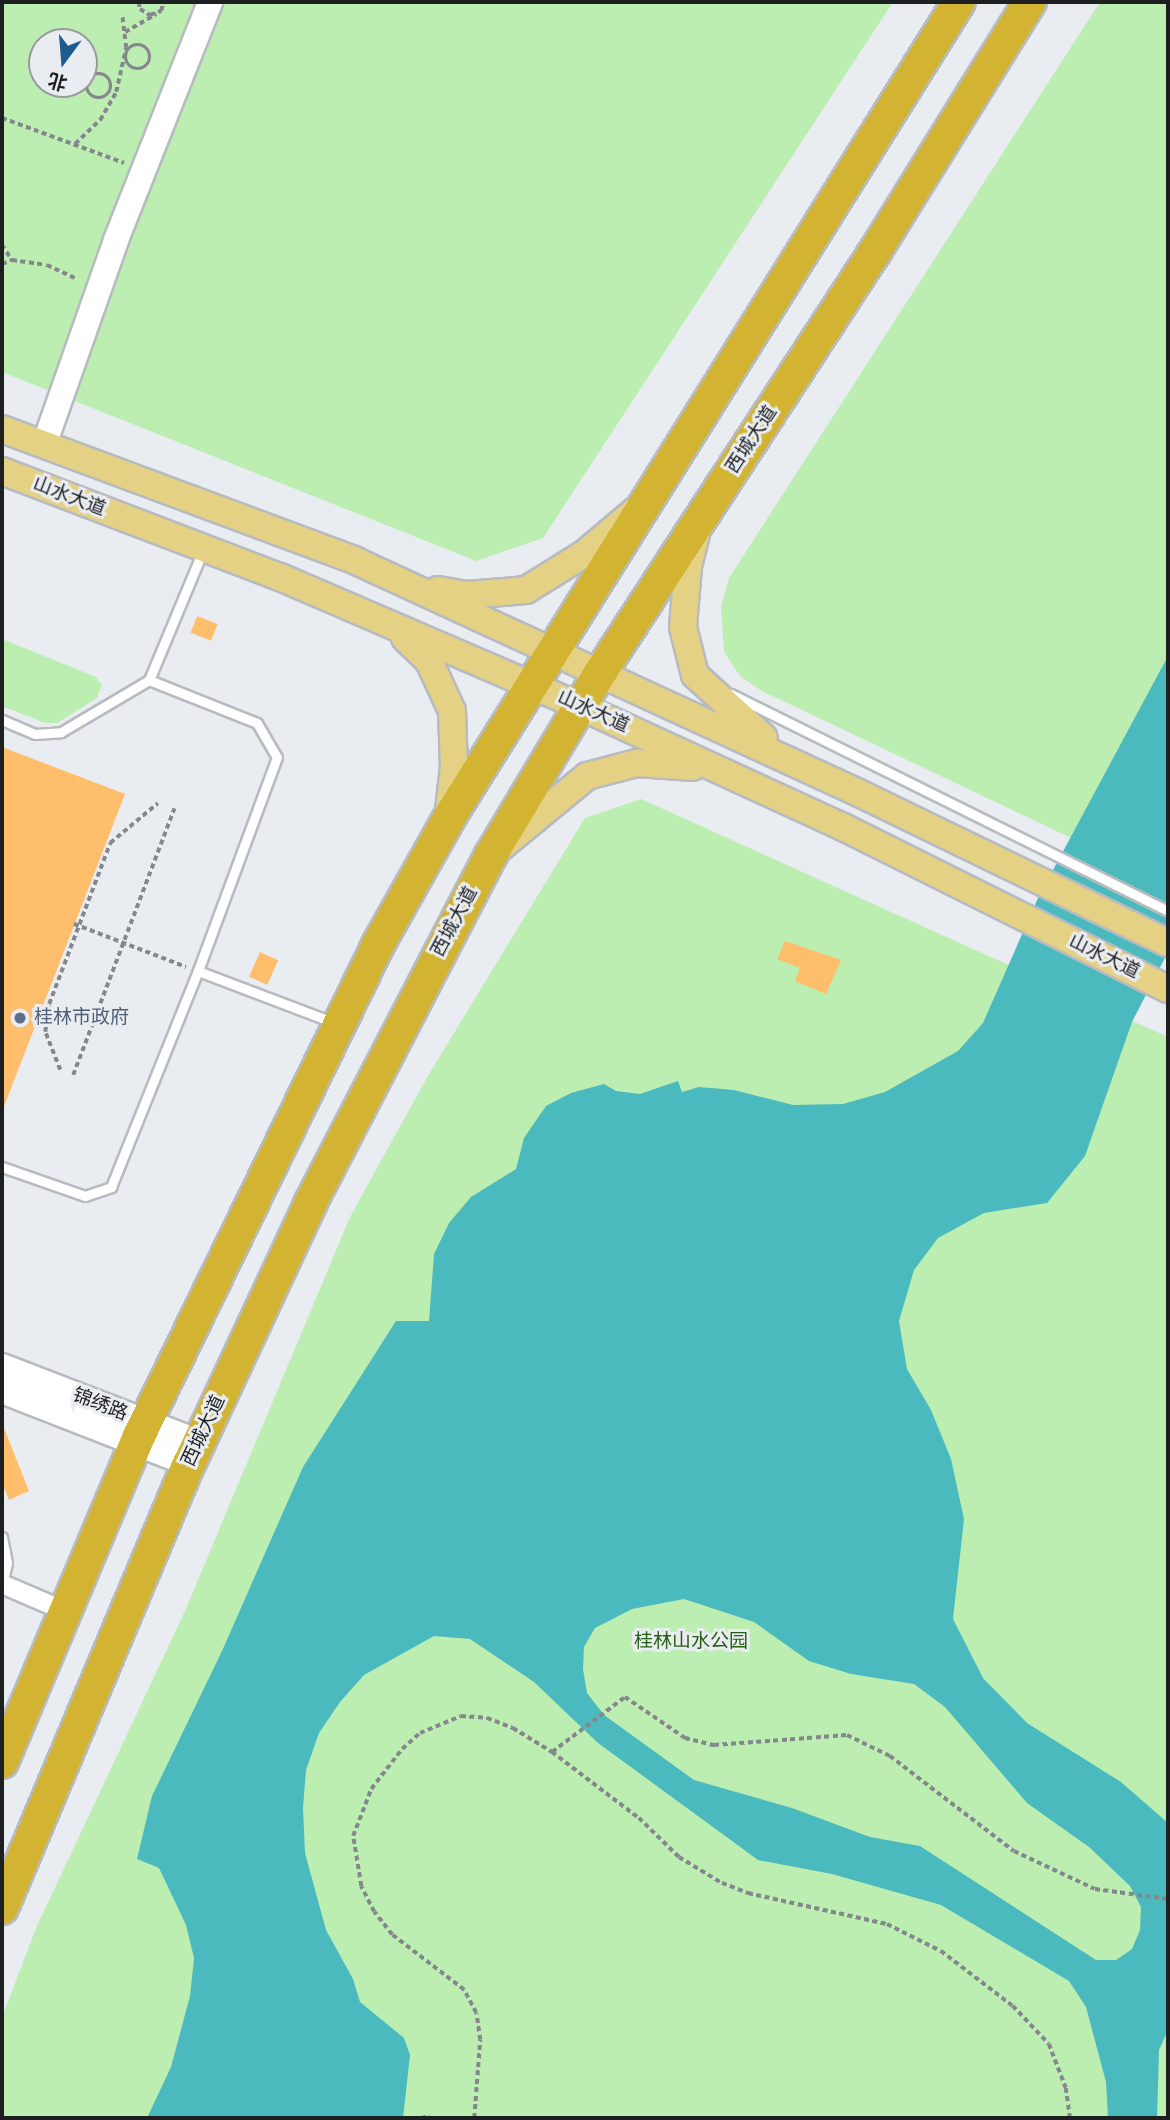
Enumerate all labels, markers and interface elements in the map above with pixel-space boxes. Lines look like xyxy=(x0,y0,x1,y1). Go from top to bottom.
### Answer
north arrow xyxy=(28,28,98,98)
text: 北 xyxy=(45,67,70,95)
street label: 西城大道 xyxy=(722,402,782,478)
street label: 山水大道 xyxy=(29,473,109,521)
street label: 山水大道 xyxy=(554,686,632,738)
street label: 西城大道 xyxy=(427,883,483,961)
street label: 山水大道 xyxy=(1065,930,1143,984)
place label: 桂林市政府 xyxy=(34,1007,129,1029)
marker: 桂林市政府 xyxy=(12,1010,28,1026)
street label: 锦绣路 xyxy=(69,1384,131,1426)
street label: 西城大道 xyxy=(178,1392,230,1470)
park label: 桂林山水公园 xyxy=(634,1631,748,1653)

